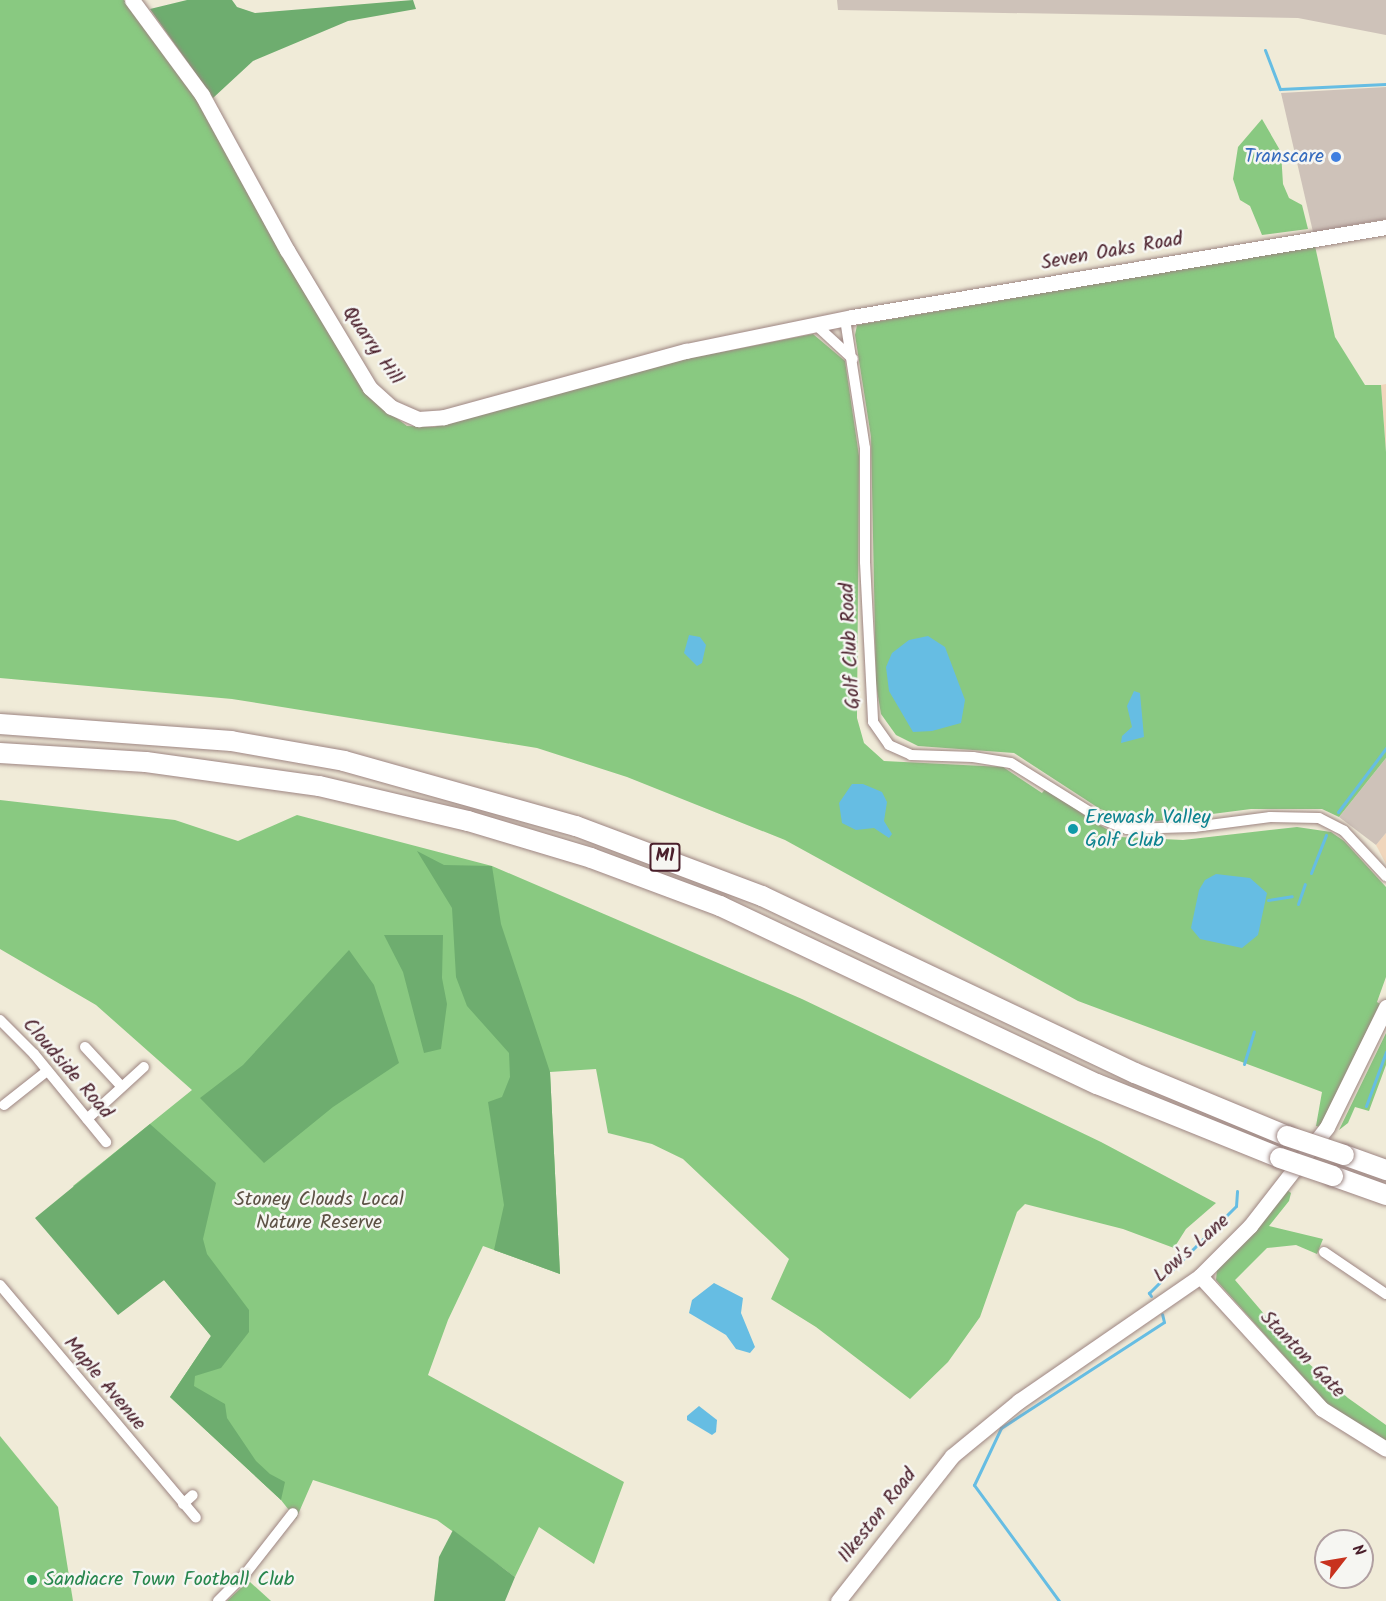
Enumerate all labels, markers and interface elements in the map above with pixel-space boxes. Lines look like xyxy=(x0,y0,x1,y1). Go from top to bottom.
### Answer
place label: Transcare xyxy=(1244,145,1324,169)
marker: Transcare xyxy=(1329,150,1343,164)
street label: Seven Oaks Road xyxy=(1039,228,1185,276)
street label: Quarry Hill xyxy=(336,302,408,390)
street label: Golf Club Road xyxy=(836,582,866,710)
place label: Erewash Valley Golf Club xyxy=(1085,806,1211,853)
marker: Erewash Valley Golf Club xyxy=(1066,822,1080,836)
road number: M1 xyxy=(648,842,682,872)
street label: Cloudside Road xyxy=(17,1014,117,1124)
park label: Stoney Clouds Local Nature Reserve xyxy=(234,1188,404,1235)
street label: Low's Lane xyxy=(1149,1209,1235,1289)
street label: Stanton Gate xyxy=(1254,1306,1350,1404)
street label: Maple Avenue xyxy=(58,1332,150,1436)
street label: Ilkeston Road xyxy=(834,1464,922,1568)
north arrow xyxy=(1314,1529,1374,1589)
text: N xyxy=(1345,1540,1371,1561)
place label: Sandiacre Town Football Club xyxy=(44,1568,294,1592)
marker: Sandiacre Town Football Club xyxy=(25,1573,39,1587)

